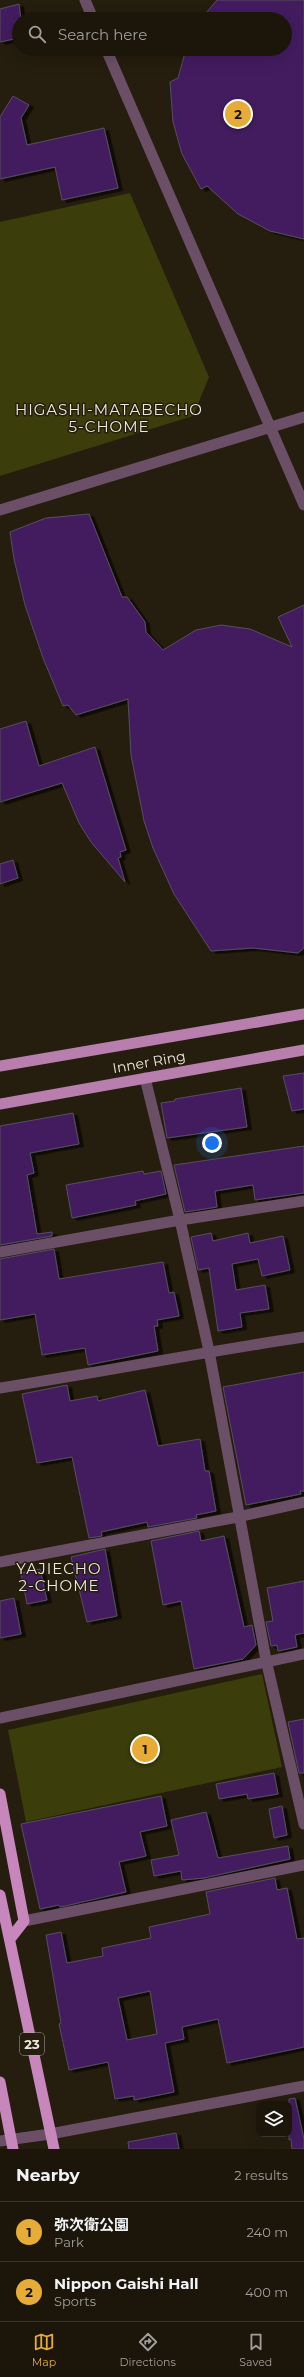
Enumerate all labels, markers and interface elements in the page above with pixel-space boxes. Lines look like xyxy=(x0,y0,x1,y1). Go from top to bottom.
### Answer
search box xyxy=(12,12,292,56)
icon: search xyxy=(26,23,48,45)
text: Search here xyxy=(58,25,147,44)
pin: 2 xyxy=(225,99,251,129)
district label: HIGASHI-MATABECHO 5-CHOME xyxy=(15,400,203,436)
street label: Inner Ring xyxy=(111,1047,187,1077)
your location xyxy=(202,1133,222,1153)
district label: YAJIECHO 2-CHOME xyxy=(16,1559,102,1595)
pin: 1 xyxy=(132,1734,158,1764)
road number: 23 xyxy=(20,2033,44,2055)
map controls xyxy=(256,2101,292,2137)
button: layers xyxy=(256,2101,292,2137)
text: Nearby xyxy=(16,2165,80,2185)
text: 2 results xyxy=(234,2167,288,2183)
text: 弥次衛公園 xyxy=(54,2215,129,2234)
text: 1 xyxy=(26,2224,32,2240)
text: 240 m xyxy=(247,2224,288,2240)
text: Park xyxy=(54,2234,84,2250)
text: Nippon Gaishi Hall xyxy=(54,2274,199,2293)
text: 2 xyxy=(25,2284,33,2300)
text: 400 m xyxy=(245,2284,288,2300)
text: Sports xyxy=(54,2293,96,2309)
tab: Map xyxy=(32,2331,56,2369)
tab: Directions xyxy=(120,2331,176,2369)
tab: Saved xyxy=(239,2331,272,2369)

